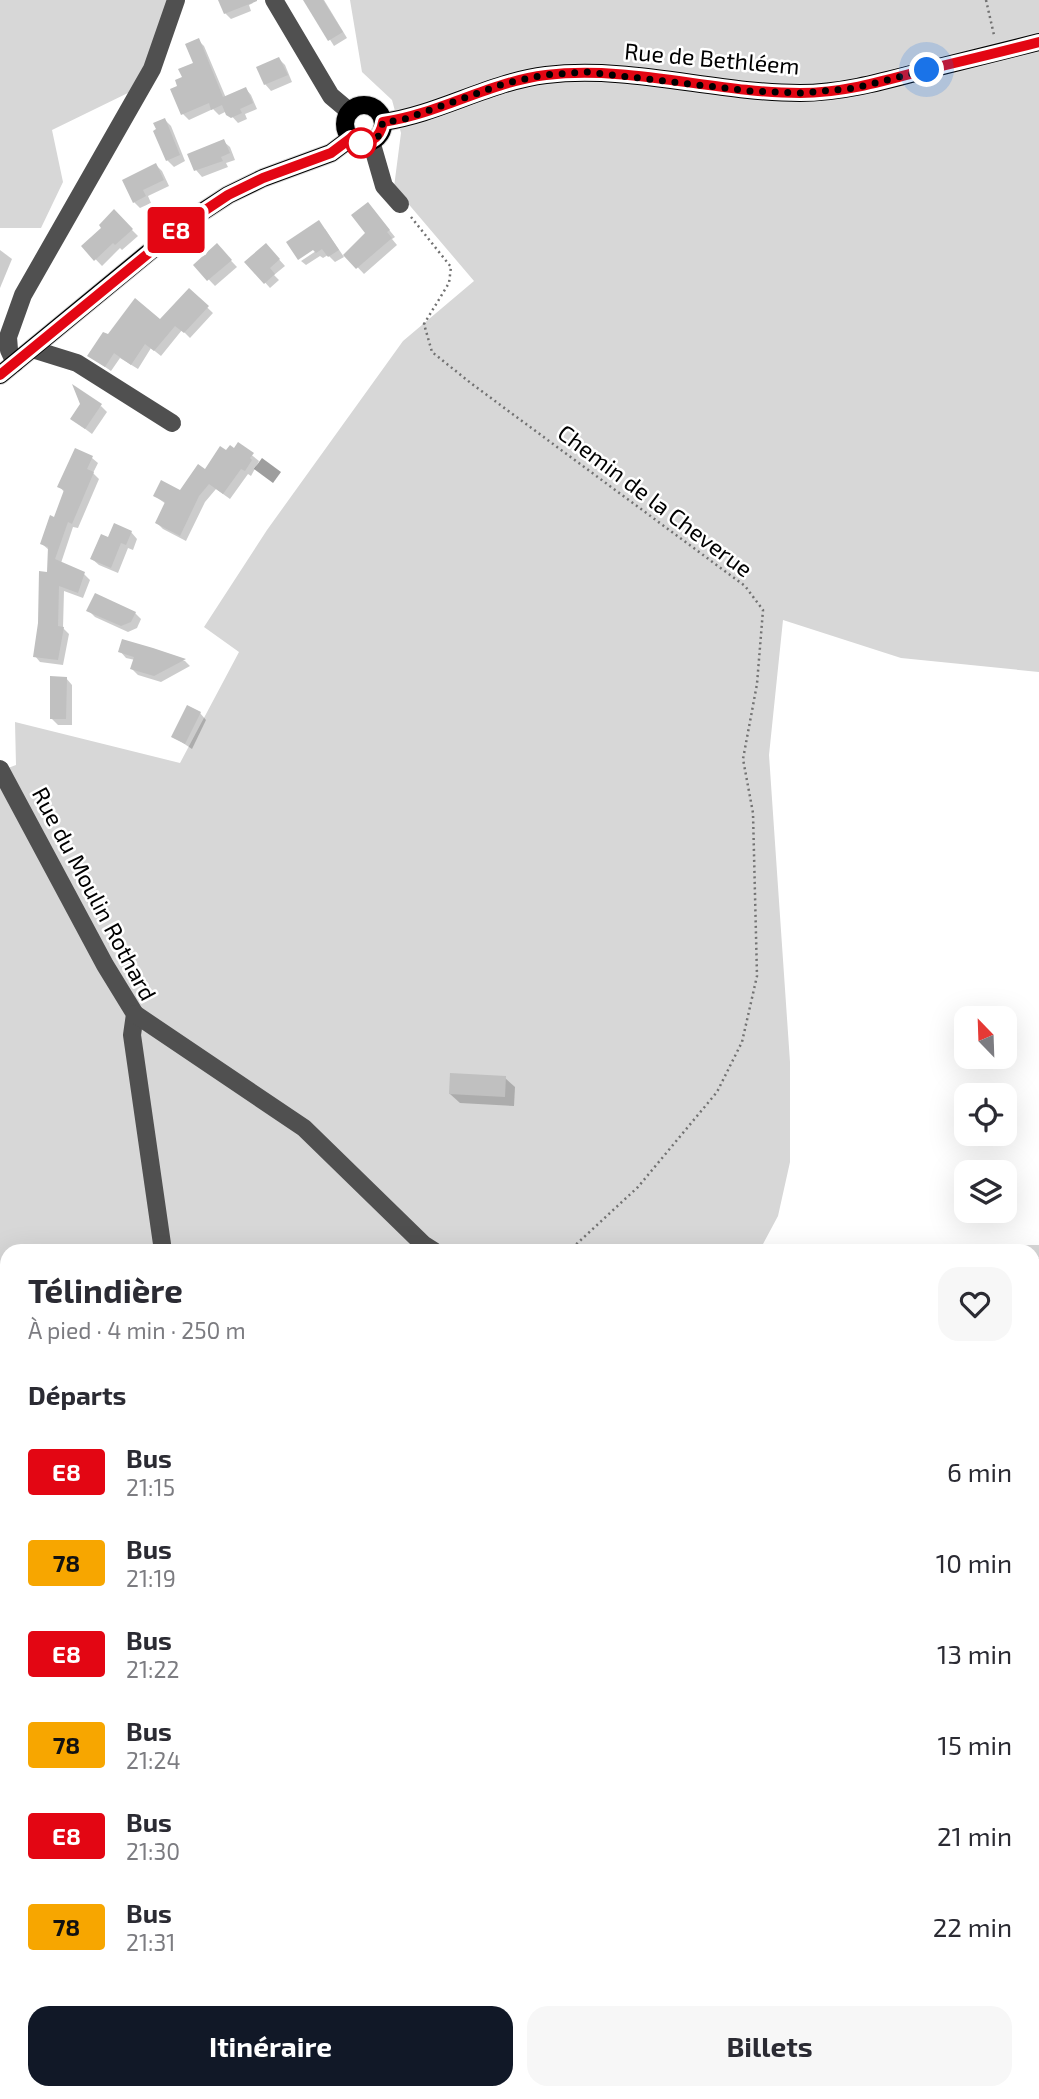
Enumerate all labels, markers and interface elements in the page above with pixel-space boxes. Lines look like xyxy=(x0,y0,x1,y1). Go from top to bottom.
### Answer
street label: Rue de Bethléem xyxy=(623,36,801,80)
your location xyxy=(909,52,944,87)
unlabelled marker xyxy=(346,128,376,158)
line badge: E8 xyxy=(144,207,208,253)
text: E8 xyxy=(162,215,190,244)
street label: Chemin de la Cheverue xyxy=(553,418,758,582)
street label: Rue du Moulin Rothard xyxy=(27,782,163,1005)
north arrow xyxy=(954,1006,1017,1069)
map controls xyxy=(954,1006,1017,1223)
button: locate xyxy=(954,1083,1017,1146)
button: layers xyxy=(954,1160,1017,1223)
button: heart xyxy=(938,1267,1012,1341)
text: Télindière xyxy=(28,1270,183,1310)
text: À pied · 4 min · 250 m xyxy=(28,1316,246,1344)
text: Départs xyxy=(28,1379,126,1410)
text: Bus xyxy=(126,1442,172,1473)
text: 6 min xyxy=(947,1456,1012,1487)
text: E8 xyxy=(52,1457,81,1486)
text: 21:15 xyxy=(126,1473,175,1501)
text: Bus xyxy=(126,1533,172,1564)
text: 10 min xyxy=(936,1547,1012,1578)
text: 78 xyxy=(53,1548,80,1577)
text: 21:19 xyxy=(126,1564,176,1592)
text: Bus xyxy=(126,1624,172,1655)
text: 13 min xyxy=(937,1638,1012,1669)
text: E8 xyxy=(52,1639,81,1668)
text: 21:22 xyxy=(126,1655,179,1683)
text: Bus xyxy=(126,1715,172,1746)
text: 15 min xyxy=(938,1729,1012,1760)
text: 78 xyxy=(53,1730,80,1759)
text: 21:24 xyxy=(126,1746,181,1774)
text: Bus xyxy=(126,1806,172,1837)
text: 21 min xyxy=(937,1820,1012,1851)
text: E8 xyxy=(52,1821,81,1850)
text: 21:30 xyxy=(126,1837,180,1865)
text: Bus xyxy=(126,1897,172,1928)
text: 22 min xyxy=(933,1911,1012,1942)
text: 78 xyxy=(53,1912,80,1941)
text: 21:31 xyxy=(126,1928,175,1956)
button: Itinéraire xyxy=(28,2006,513,2086)
button: Billets xyxy=(527,2006,1012,2086)

